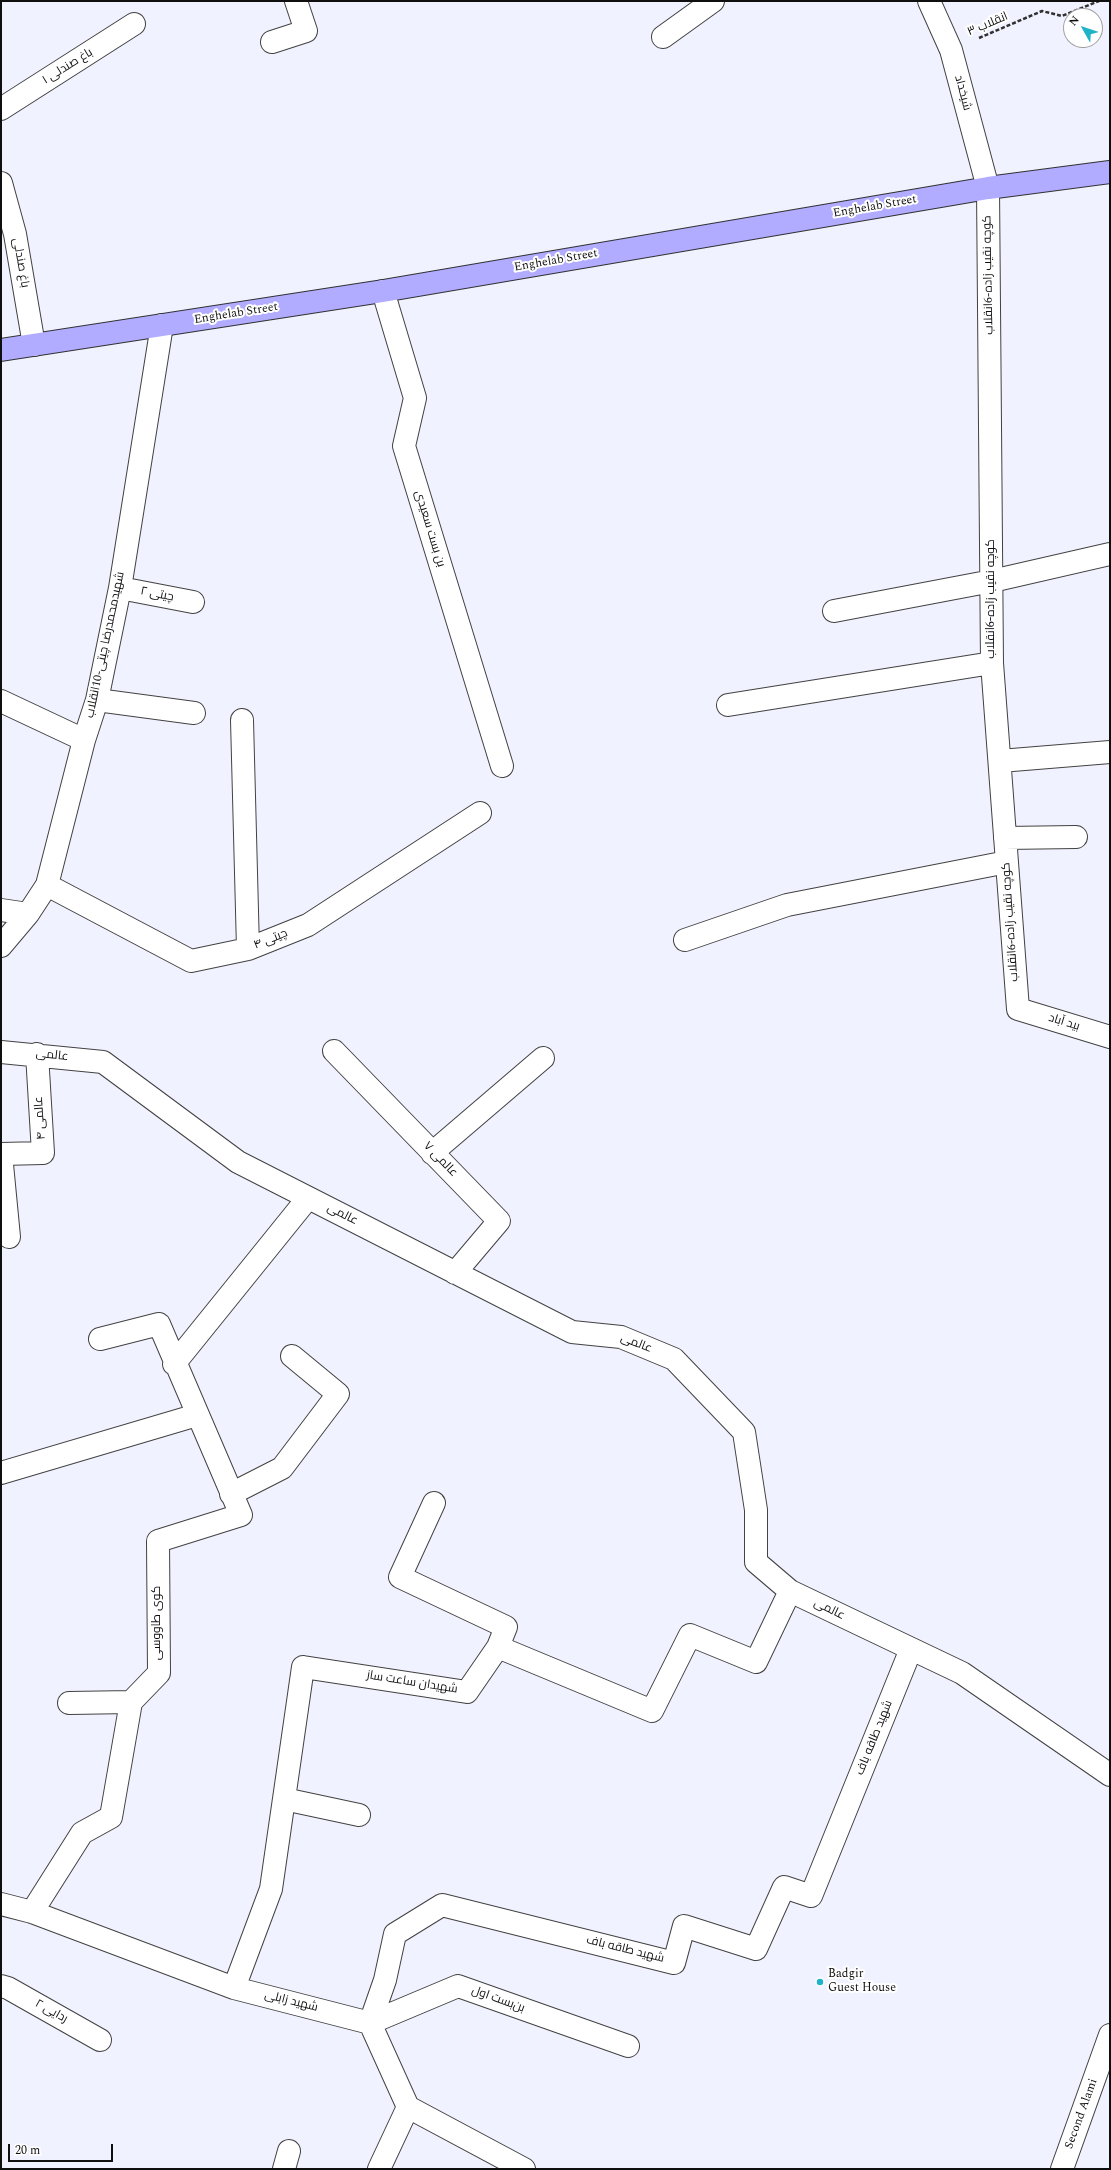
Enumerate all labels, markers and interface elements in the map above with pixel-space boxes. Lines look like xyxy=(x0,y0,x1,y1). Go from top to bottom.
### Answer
north arrow xyxy=(1063,8,1103,48)
street label: انقلاب ۳ xyxy=(966,10,1010,40)
text: N xyxy=(1065,12,1083,30)
street label: باغ صندلی ۱ xyxy=(40,46,96,88)
street label: شیخداد xyxy=(950,74,974,112)
street label: Enghelab Street xyxy=(832,193,918,221)
street label: کوچه نقیب زاده-6انقلاب xyxy=(981,215,997,335)
street label: باغ صندلی xyxy=(9,237,31,289)
street label: Enghelab Street xyxy=(513,247,599,275)
street label: Enghelab Street xyxy=(193,300,279,328)
street label: بن بست سعیدی xyxy=(411,489,447,569)
street label: کوچه نقیب زاده-6انقلاب xyxy=(985,539,999,659)
street label: شهیدمحمدرضا چیتی-10انقلاب xyxy=(83,571,129,719)
street label: چیتی ۲ xyxy=(139,585,175,605)
street label: کوچه نقیب زاده-6انقلاب xyxy=(1000,862,1022,982)
street label: چیتی ۴ xyxy=(252,927,290,953)
street label: بید آباد xyxy=(1047,1011,1081,1035)
street label: عالمی xyxy=(35,1047,69,1065)
street label: عالمی ۴ xyxy=(32,1096,50,1140)
street label: عالمی ۷ xyxy=(420,1139,460,1181)
street label: عالمی xyxy=(324,1201,360,1229)
street label: عالمی xyxy=(618,1331,654,1357)
street label: کوی طاووسی xyxy=(151,1586,165,1660)
street label: عالمی xyxy=(811,1596,847,1624)
street label: شهیدان ساعت ساز xyxy=(365,1669,459,1697)
street label: شهید طاقه باف xyxy=(853,1698,897,1778)
street label: شهید طاقه باف xyxy=(585,1933,665,1967)
place label: Badgir Guest House xyxy=(828,1968,896,1996)
marker: Badgir Guest House xyxy=(815,1977,825,1987)
street label: بن‌بست اول xyxy=(469,1984,527,2016)
street label: شهید زابلی xyxy=(263,1988,319,2016)
street label: ردایی ۲ xyxy=(32,1997,70,2027)
street label: Second Alami xyxy=(1063,2077,1101,2151)
scale bar xyxy=(10,2136,115,2162)
text: 20 m xyxy=(15,2141,40,2160)

